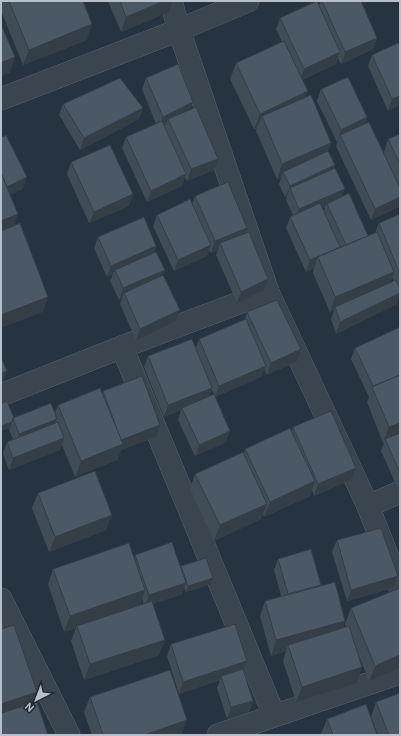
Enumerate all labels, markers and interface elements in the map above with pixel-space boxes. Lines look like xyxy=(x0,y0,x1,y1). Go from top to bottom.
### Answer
north arrow xyxy=(16,680,56,720)
text: N xyxy=(22,699,38,715)

